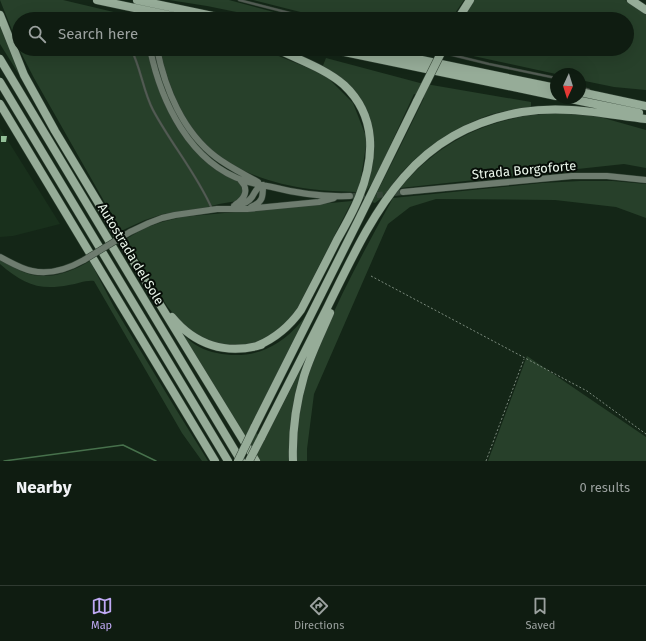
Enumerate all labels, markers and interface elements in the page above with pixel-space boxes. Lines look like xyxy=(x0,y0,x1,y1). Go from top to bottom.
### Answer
search box xyxy=(12,12,634,56)
icon: search xyxy=(26,23,48,45)
text: Search here xyxy=(58,25,138,43)
north arrow xyxy=(550,68,586,104)
street label: Strada Borgoforte xyxy=(471,158,577,182)
street label: Autostrada del Sole xyxy=(95,201,167,307)
text: Nearby xyxy=(16,477,71,498)
text: 0 results xyxy=(579,480,630,495)
tab: Map xyxy=(91,595,113,632)
tab: Directions xyxy=(294,595,344,632)
tab: Saved xyxy=(526,595,555,632)

